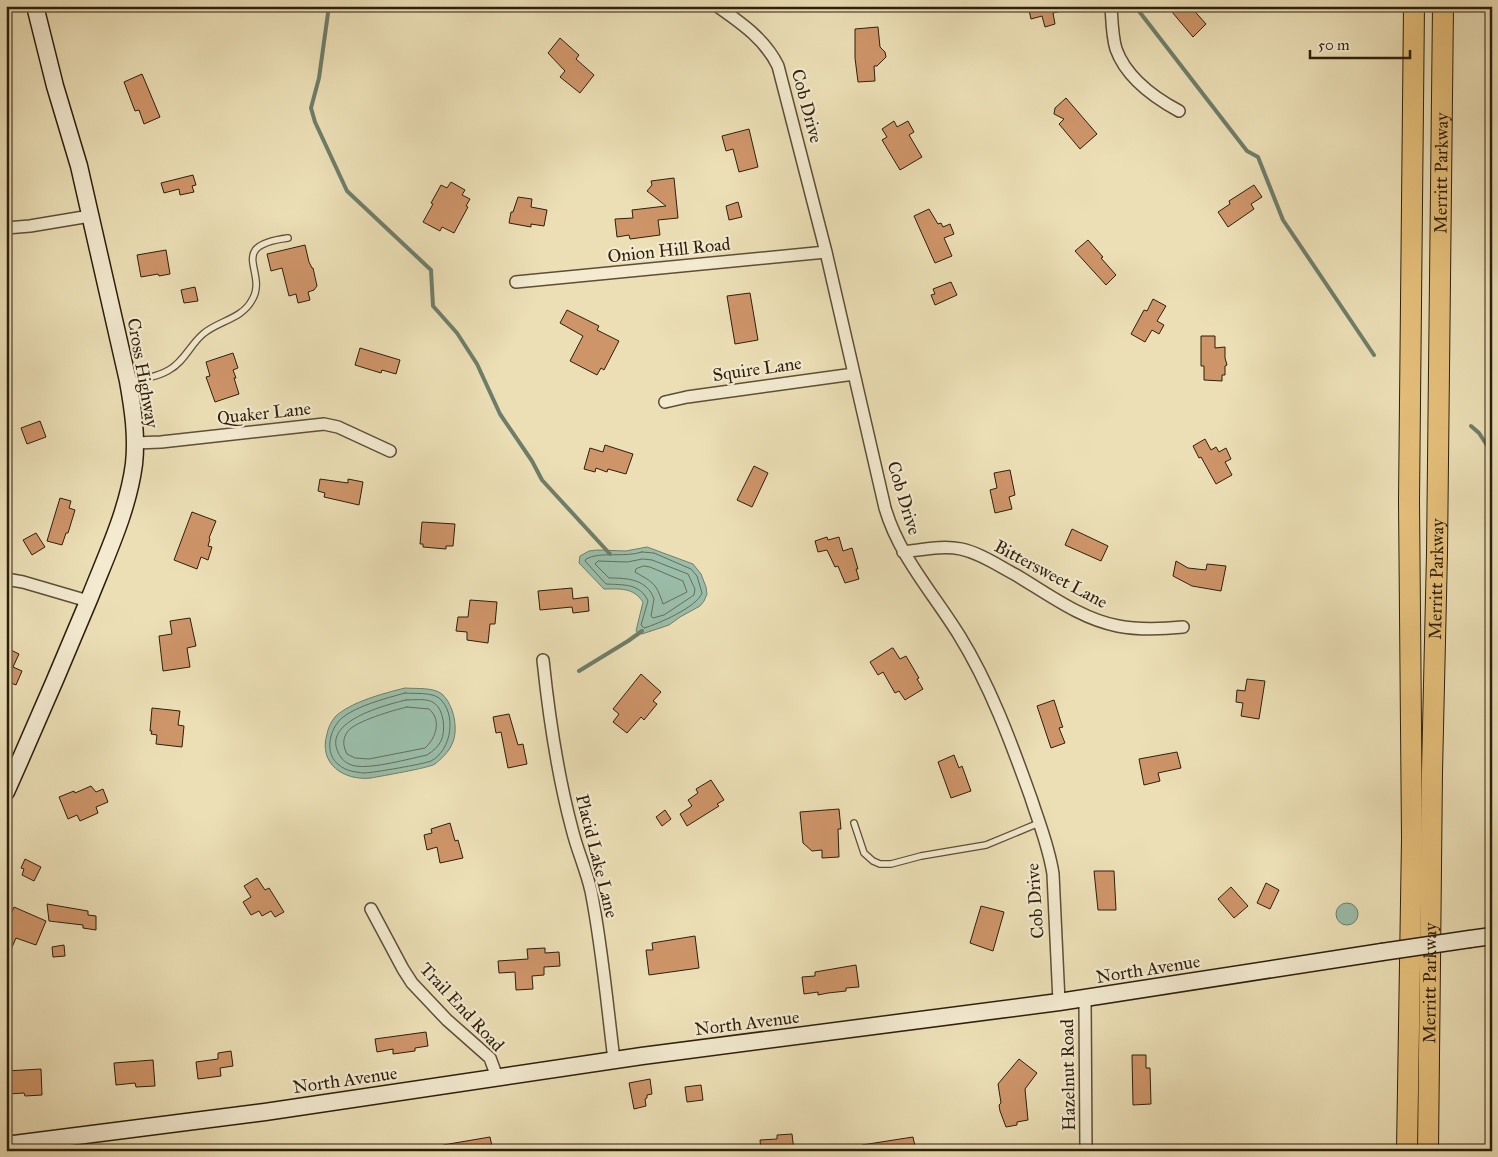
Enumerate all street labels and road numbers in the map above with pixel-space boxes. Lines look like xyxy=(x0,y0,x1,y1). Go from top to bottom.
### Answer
street label: Cob Drive xyxy=(787,67,827,145)
street label: Merritt Parkway xyxy=(1430,112,1453,234)
street label: Onion Hill Road xyxy=(606,233,732,267)
street label: Cross Highway xyxy=(122,316,164,430)
street label: Squire Lane xyxy=(711,352,803,387)
street label: Quaker Lane xyxy=(216,397,312,429)
street label: Cob Drive xyxy=(882,459,926,537)
street label: Merritt Parkway xyxy=(1424,518,1448,640)
street label: Bittersweet Lane xyxy=(991,535,1111,613)
street label: Placid Lake Lane xyxy=(571,792,623,920)
street label: Cob Drive xyxy=(1021,862,1049,940)
street label: Merritt Parkway xyxy=(1418,922,1441,1044)
street label: North Avenue xyxy=(1094,950,1202,988)
street label: Trail End Road xyxy=(415,958,509,1056)
street label: North Avenue xyxy=(693,1006,801,1040)
street label: Hazelnut Road xyxy=(1056,1019,1080,1131)
street label: North Avenue xyxy=(291,1062,399,1098)

